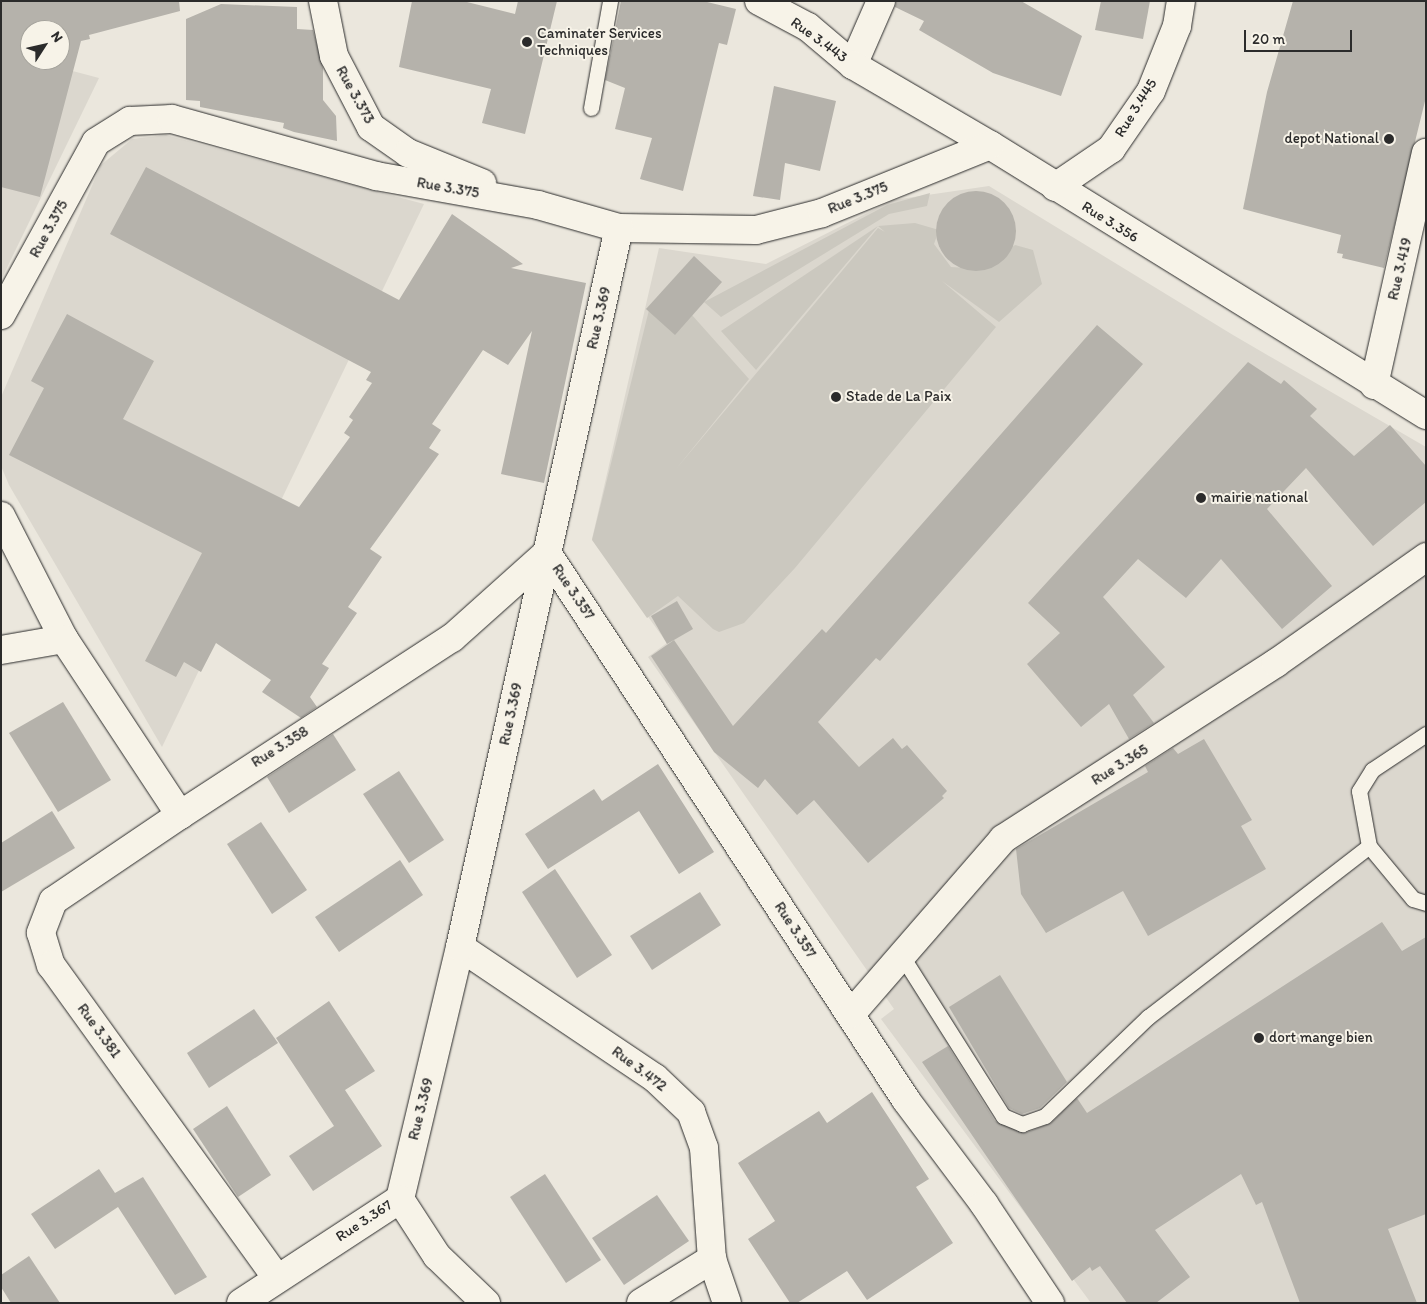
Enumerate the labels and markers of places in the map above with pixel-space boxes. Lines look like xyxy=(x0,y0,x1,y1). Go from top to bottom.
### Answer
place label: Caminater Services Techniques xyxy=(537,24,662,59)
marker: Caminater Services Techniques xyxy=(521,36,533,48)
place label: depot National xyxy=(1285,130,1379,148)
marker: depot National xyxy=(1383,133,1395,145)
place label: Stade de La Paix xyxy=(846,388,951,406)
marker: Stade de La Paix xyxy=(830,391,842,403)
place label: mairie national xyxy=(1211,489,1309,507)
marker: mairie national xyxy=(1195,492,1207,504)
place label: dort mange bien xyxy=(1269,1029,1373,1047)
marker: dort mange bien xyxy=(1253,1032,1265,1044)

